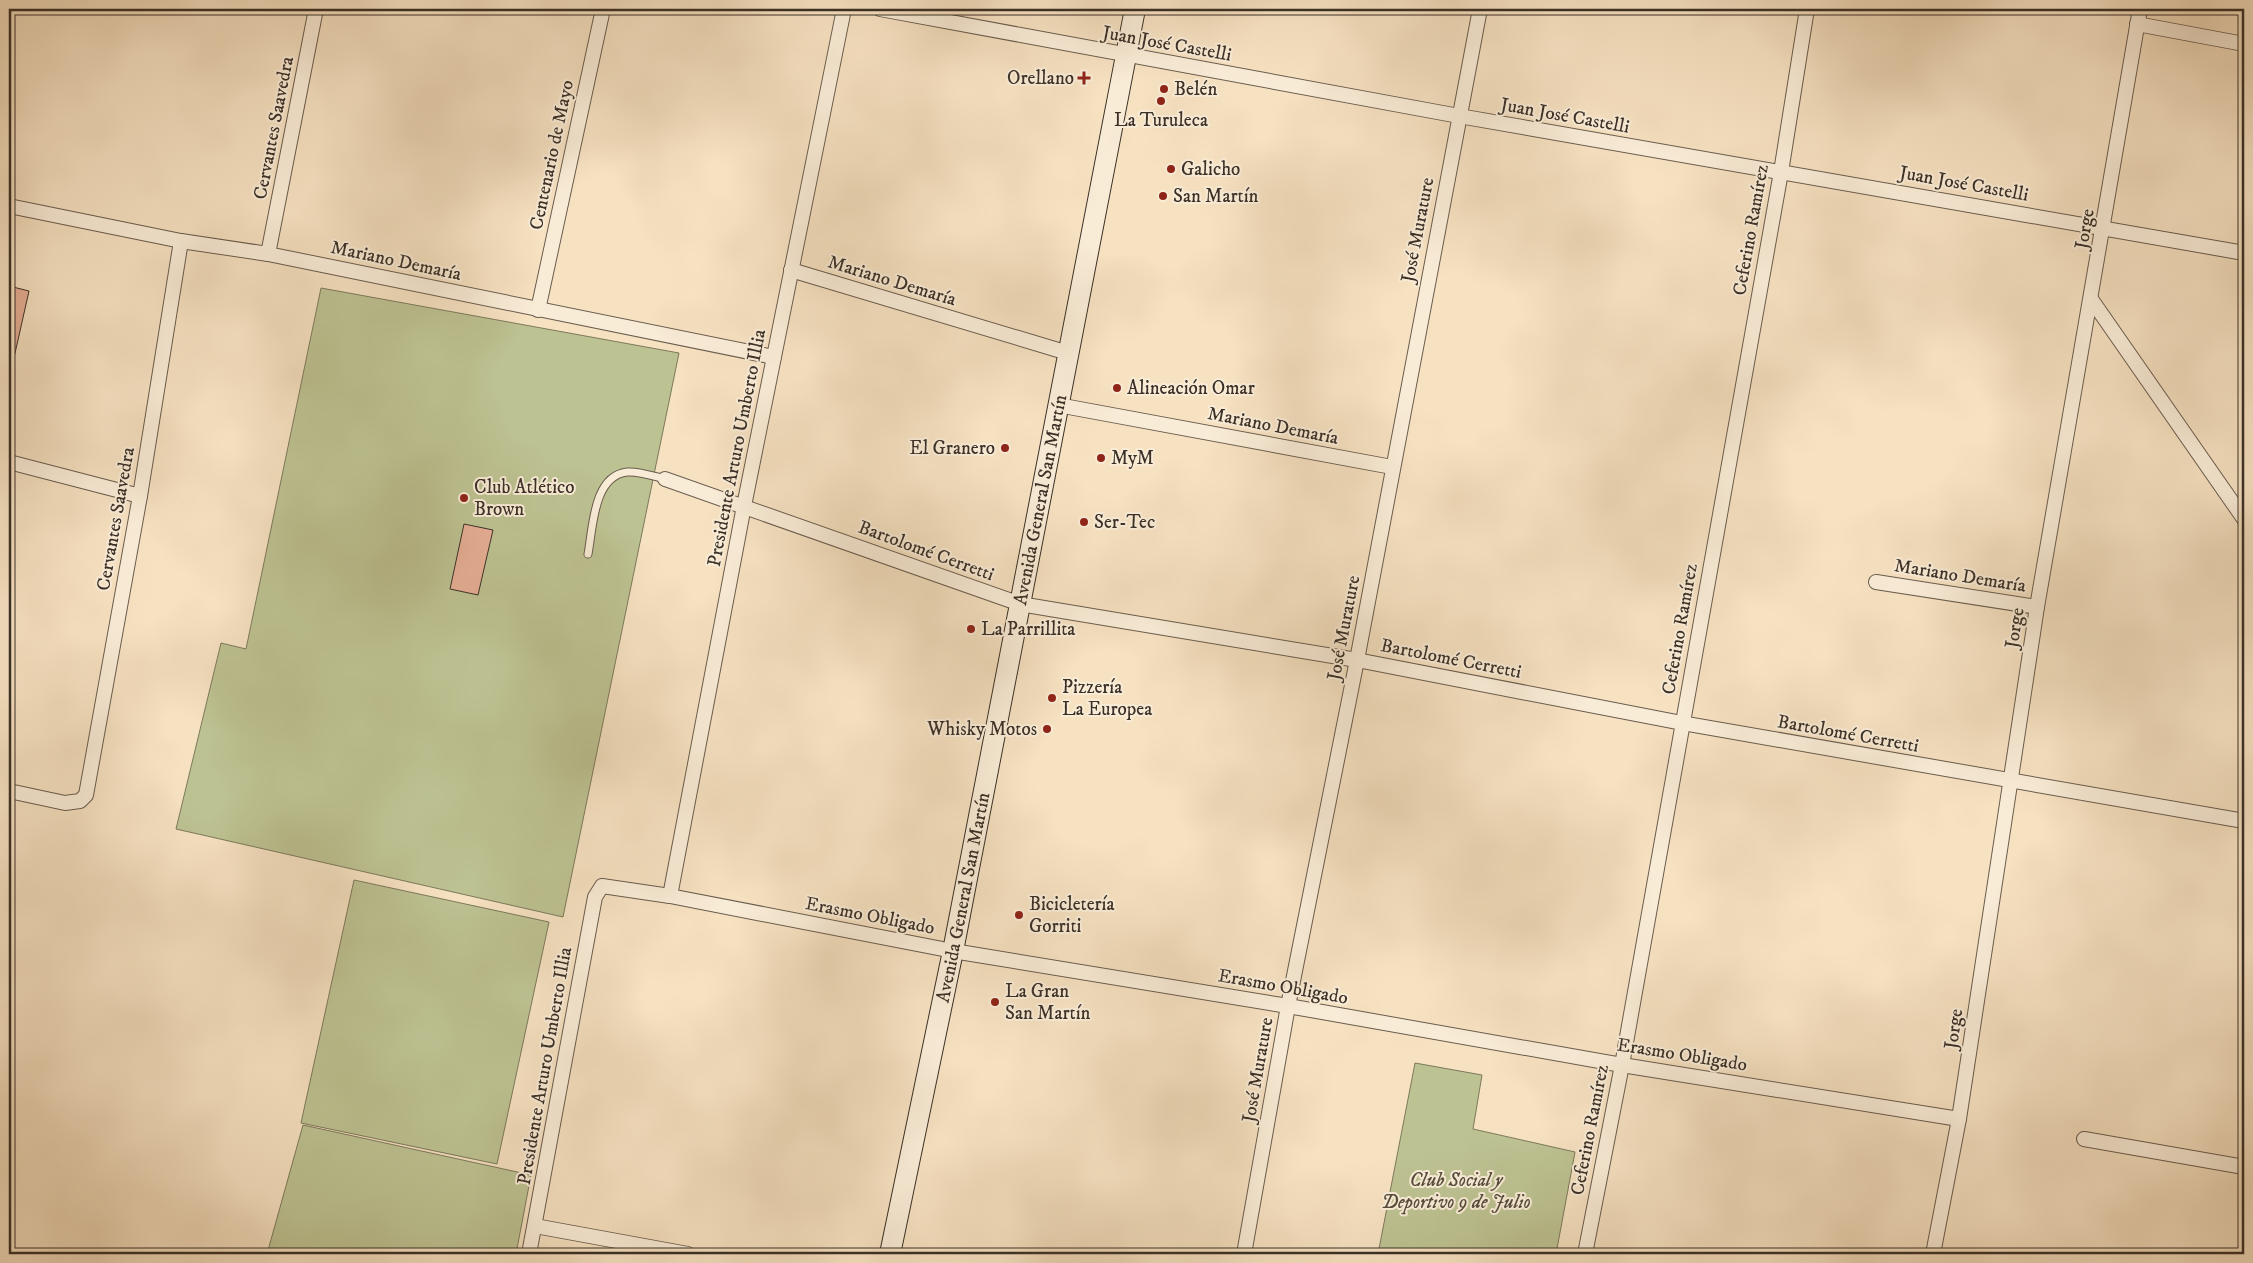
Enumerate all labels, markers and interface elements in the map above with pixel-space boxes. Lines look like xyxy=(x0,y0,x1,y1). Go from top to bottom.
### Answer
street label: Juan José Castelli xyxy=(1099,21,1233,67)
street label: Cervantes Saavedra xyxy=(249,54,299,202)
place label: Orellano xyxy=(1007,67,1074,90)
marker: Orellano xyxy=(1078,72,1090,84)
street label: Centenario de Mayo xyxy=(525,78,579,232)
place label: Belén xyxy=(1174,78,1217,101)
marker: Belén xyxy=(1158,83,1170,95)
street label: Juan José Castelli xyxy=(1497,93,1631,139)
marker: La Turuleca xyxy=(1155,95,1167,107)
place label: La Turuleca xyxy=(1114,109,1208,132)
place label: Galicho xyxy=(1181,158,1240,181)
street label: Juan José Castelli xyxy=(1896,161,2030,207)
marker: Galicho xyxy=(1165,163,1177,175)
street label: Ceferino Ramírez xyxy=(1728,163,1774,297)
street label: José Murature xyxy=(1396,175,1439,286)
place label: San Martín xyxy=(1173,185,1259,208)
marker: San Martín xyxy=(1157,190,1169,202)
street label: Jorge xyxy=(2070,207,2100,253)
street label: Mariano Demaría xyxy=(329,236,463,286)
street label: Mariano Demaría xyxy=(825,251,959,311)
street label: Presidente Arturo Umberto Illia xyxy=(703,327,771,569)
place label: Alineación Omar xyxy=(1127,377,1255,400)
marker: Alineación Omar xyxy=(1111,382,1123,394)
street label: Avenida General San Martín xyxy=(1009,393,1072,607)
street label: Mariano Demaría xyxy=(1205,402,1341,450)
place label: El Granero xyxy=(909,437,995,460)
marker: El Granero xyxy=(999,442,1011,454)
street label: Cervantes Saavedra xyxy=(92,445,140,593)
place label: MyM xyxy=(1111,447,1154,470)
marker: MyM xyxy=(1095,452,1107,464)
place label: Club Atlético Brown xyxy=(474,476,575,521)
marker: Club Atlético Brown xyxy=(458,492,470,504)
place label: Ser-Tec xyxy=(1094,511,1155,534)
street label: Bartolomé Cerretti xyxy=(855,516,997,586)
marker: Ser-Tec xyxy=(1078,516,1090,528)
street label: Mariano Demaría xyxy=(1892,554,2028,598)
street label: Ceferino Ramírez xyxy=(1657,562,1703,696)
street label: José Murature xyxy=(1322,573,1365,684)
street label: Jorge xyxy=(2000,606,2030,652)
place label: La Parrillita xyxy=(981,618,1075,641)
marker: La Parrillita xyxy=(965,623,977,635)
street label: Bartolomé Cerretti xyxy=(1379,634,1523,684)
place label: Pizzería La Europea xyxy=(1062,676,1152,721)
marker: Pizzería La Europea xyxy=(1046,692,1058,704)
street label: Bartolomé Cerretti xyxy=(1776,710,1921,758)
place label: Whisky Motos xyxy=(926,718,1037,741)
marker: Whisky Motos xyxy=(1041,723,1053,735)
street label: Avenida General San Martín xyxy=(931,790,995,1005)
street label: Erasmo Obligado xyxy=(803,892,937,940)
place label: Bicicletería Gorriti xyxy=(1029,893,1115,938)
marker: Bicicletería Gorriti xyxy=(1013,909,1025,921)
street label: Presidente Arturo Umberto Illia xyxy=(513,945,577,1187)
street label: Erasmo Obligado xyxy=(1216,964,1350,1010)
place label: La Gran San Martín xyxy=(1005,980,1091,1025)
marker: La Gran San Martín xyxy=(989,996,1001,1008)
street label: Jorge xyxy=(1940,1007,1968,1053)
street label: José Murature xyxy=(1237,1016,1279,1126)
street label: Erasmo Obligado xyxy=(1615,1033,1749,1077)
street label: Ceferino Ramírez xyxy=(1566,1063,1614,1197)
park label: Club Social y Deportivo 9 de Julio xyxy=(1381,1169,1531,1215)

